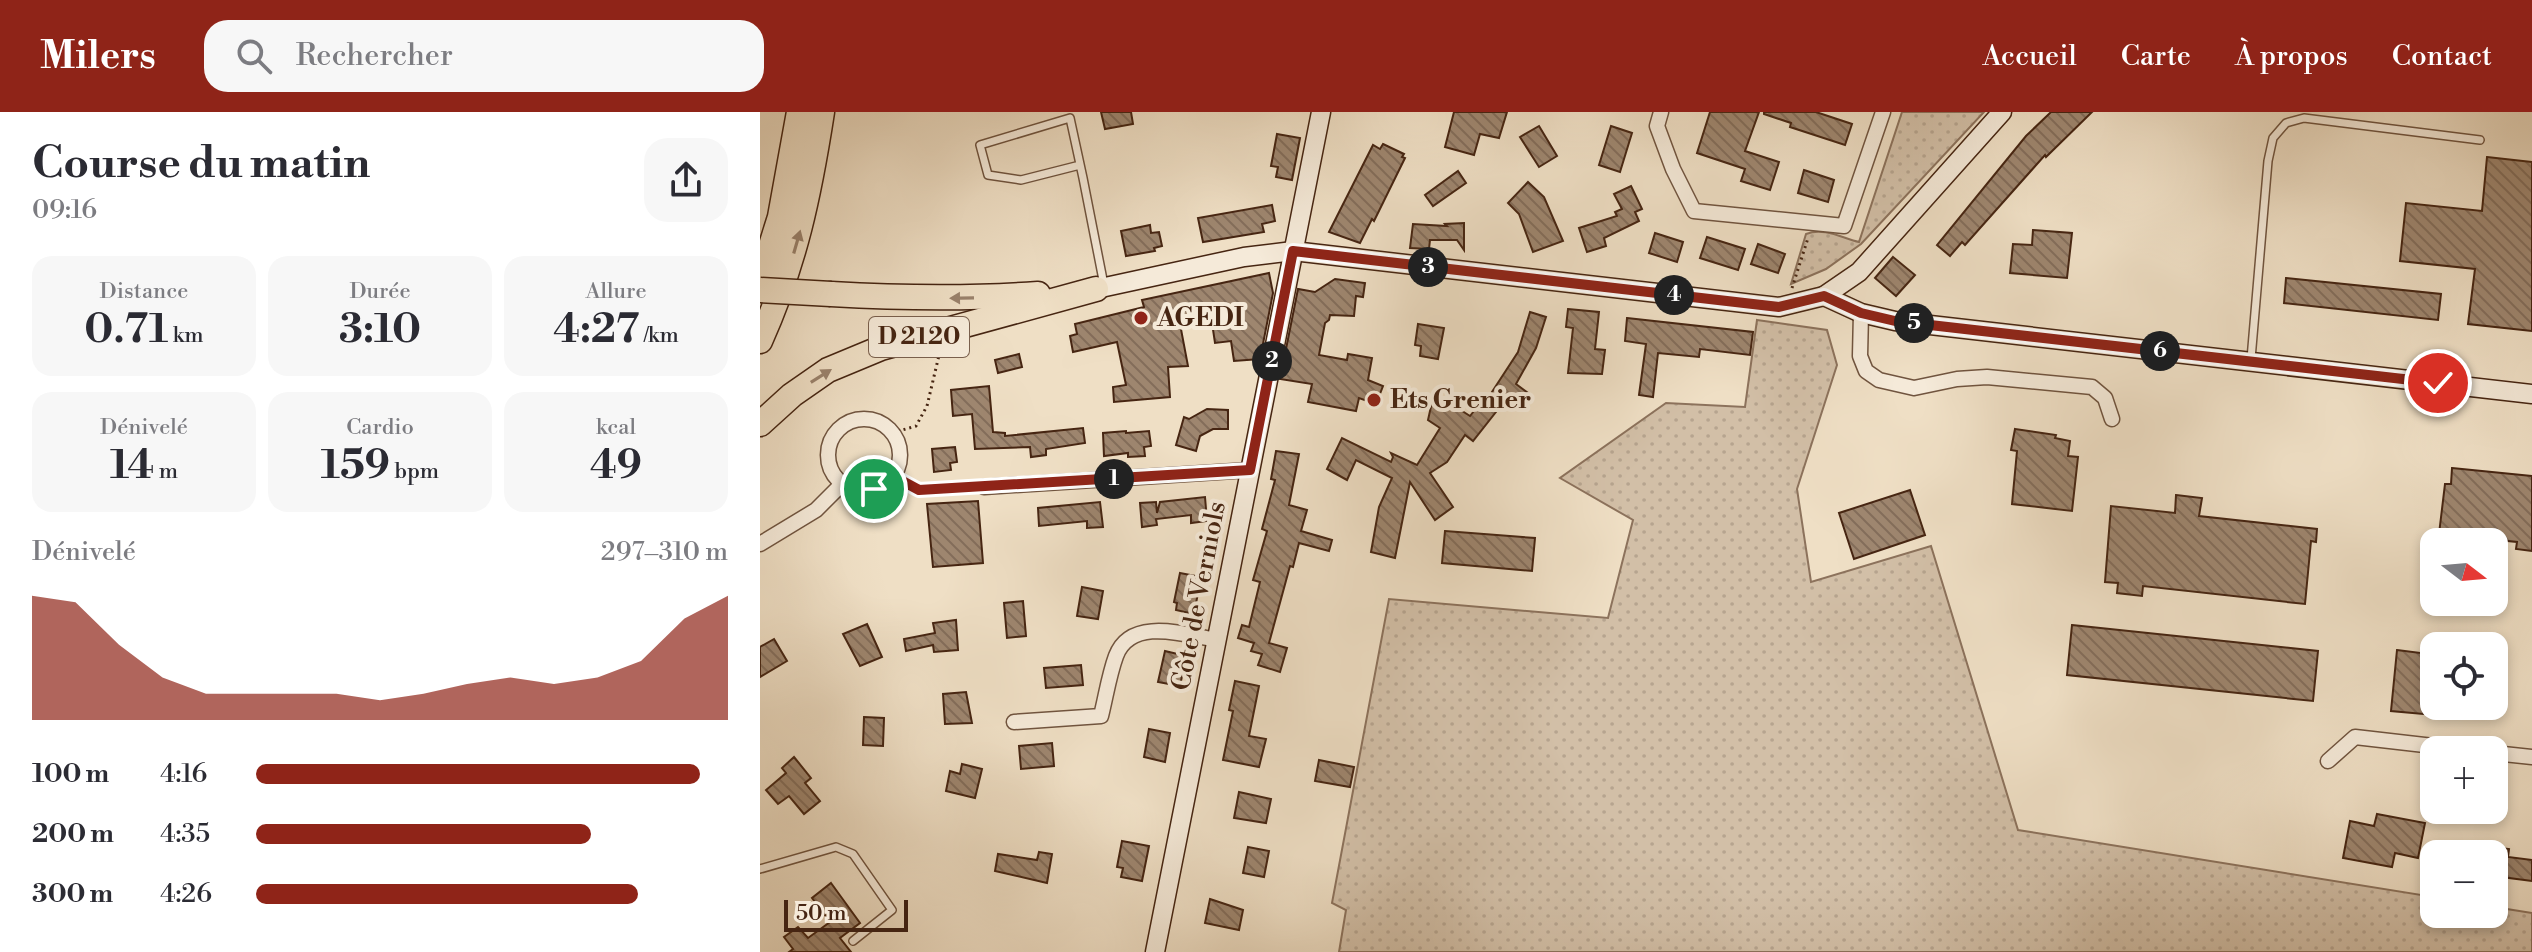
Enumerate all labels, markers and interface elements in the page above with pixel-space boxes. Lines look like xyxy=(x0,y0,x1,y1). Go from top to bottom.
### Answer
search box xyxy=(204,20,764,92)
text: Milers xyxy=(40,33,156,80)
icon: search xyxy=(232,34,276,78)
text: Rechercher xyxy=(296,37,453,75)
text: Accueil xyxy=(1982,39,2077,74)
text: Carte xyxy=(2121,39,2191,74)
text: À propos xyxy=(2235,39,2348,74)
text: Contact xyxy=(2392,39,2492,74)
text: Course du matin xyxy=(32,136,370,191)
button: share xyxy=(644,138,728,222)
text: 09:16 xyxy=(32,194,97,226)
one-way arrow xyxy=(791,230,804,254)
pin: 3 xyxy=(1408,247,1448,287)
text: 3 xyxy=(1421,253,1435,280)
pin: 4 xyxy=(1654,275,1694,315)
text: Distance xyxy=(100,278,188,305)
text: Durée xyxy=(349,278,411,305)
text: Allure xyxy=(585,278,647,305)
text: 4 xyxy=(1667,281,1681,308)
one-way arrow xyxy=(949,292,974,305)
place label: AGEDI xyxy=(1156,302,1244,334)
pin: 5 xyxy=(1894,303,1934,343)
text: 0.71 xyxy=(84,305,168,355)
text: 3:10 xyxy=(339,305,421,355)
text: 4:27 xyxy=(553,305,639,355)
marker: AGEDI xyxy=(1132,309,1150,327)
text: 5 xyxy=(1907,309,1921,336)
road number: D 2120 xyxy=(869,317,969,357)
text: km xyxy=(168,322,204,349)
text: /km xyxy=(639,322,679,349)
pin: 6 xyxy=(2140,331,2180,371)
text: 6 xyxy=(2153,337,2167,364)
pin: 2 xyxy=(1252,341,1292,381)
text: 2 xyxy=(1265,347,1279,374)
pin xyxy=(2404,349,2472,417)
icon: check xyxy=(2416,361,2460,405)
one-way arrow xyxy=(810,369,832,383)
place label: Ets Grenier xyxy=(1390,384,1531,416)
marker: Ets Grenier xyxy=(1365,391,1383,409)
text: Dénivelé xyxy=(100,414,188,441)
text: Cardio xyxy=(346,414,414,441)
text: kcal xyxy=(596,414,636,441)
text: 14 xyxy=(110,441,154,491)
text: 159 xyxy=(321,441,390,491)
text: 49 xyxy=(590,441,642,491)
pin xyxy=(840,455,908,523)
text: m xyxy=(154,458,178,485)
text: bpm xyxy=(390,458,439,485)
pin: 1 xyxy=(1094,459,1134,499)
text: 1 xyxy=(1109,465,1119,492)
icon: arrive xyxy=(852,467,896,511)
street label: Côte de Verniols xyxy=(1165,499,1233,693)
north arrow xyxy=(2420,528,2508,616)
map controls xyxy=(2420,528,2508,928)
text: Dénivelé xyxy=(32,536,136,568)
text: 297–310 m xyxy=(601,536,728,568)
button: locate xyxy=(2420,632,2508,720)
button: + xyxy=(2420,736,2508,824)
text: 100 m xyxy=(32,758,109,790)
text: 4:16 xyxy=(160,758,207,790)
text: 200 m xyxy=(32,818,114,850)
text: 4:35 xyxy=(160,818,210,850)
button: − xyxy=(2420,840,2508,928)
text: 300 m xyxy=(32,878,113,910)
text: 4:26 xyxy=(160,878,212,910)
scale bar xyxy=(784,896,908,932)
text: 50 m xyxy=(796,900,847,927)

